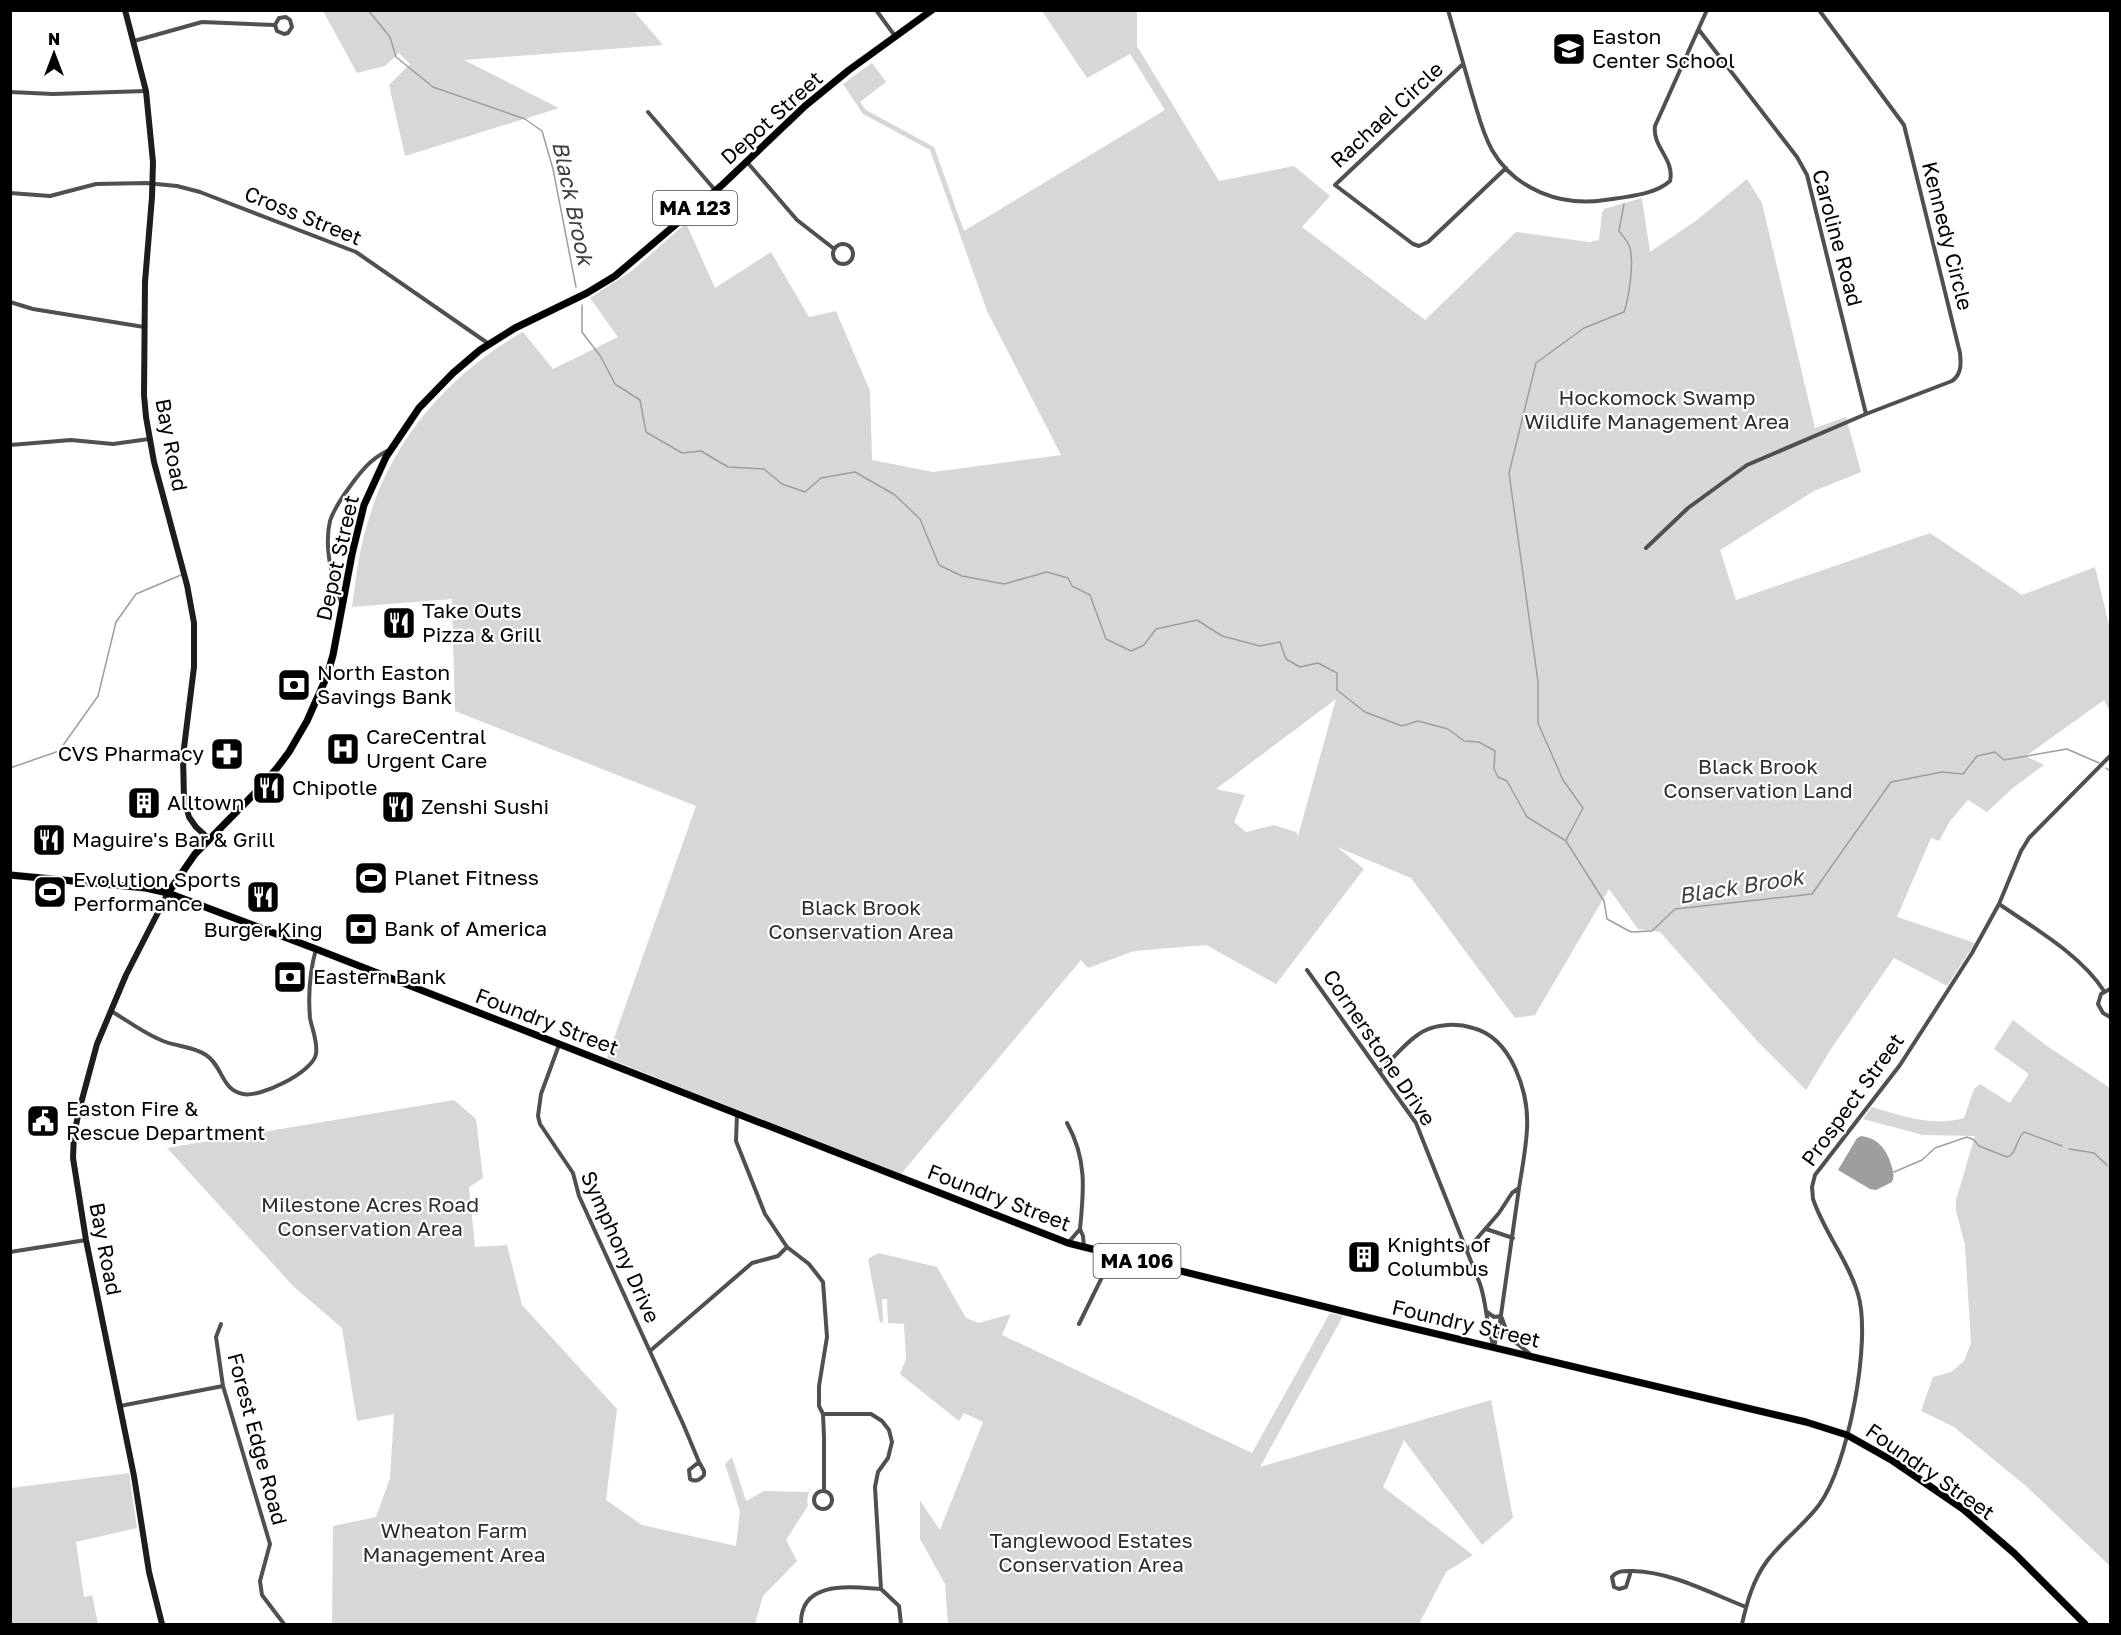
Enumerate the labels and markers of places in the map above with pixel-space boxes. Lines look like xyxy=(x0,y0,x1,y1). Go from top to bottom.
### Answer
place label: Easton Center School xyxy=(1592,23,1735,73)
school or university icon: Easton Center School xyxy=(1551,31,1587,67)
place label: Take Outs Pizza & Grill xyxy=(422,597,542,647)
restaurant icon: Take Outs Pizza & Grill xyxy=(381,605,417,641)
place label: North Easton Savings Bank xyxy=(317,659,452,709)
bank icon: North Easton Savings Bank xyxy=(276,667,312,703)
place label: CareCentral Urgent Care xyxy=(366,723,487,773)
hospital icon: CareCentral Urgent Care xyxy=(325,731,361,767)
pharmacy icon: CVS Pharmacy xyxy=(209,736,245,772)
place label: CVS Pharmacy xyxy=(58,740,204,766)
restaurant icon: Chipotle xyxy=(251,770,287,806)
place label: Chipotle xyxy=(292,774,377,800)
building icon: Alltown xyxy=(126,785,162,821)
place label: Alltown xyxy=(167,789,244,815)
restaurant icon: Zenshi Sushi xyxy=(380,789,416,825)
place label: Zenshi Sushi xyxy=(421,793,549,819)
restaurant icon: Maguire's Bar & Grill xyxy=(31,822,67,858)
place label: Maguire's Bar & Grill xyxy=(72,826,275,852)
sports icon: Planet Fitness xyxy=(353,860,389,896)
place label: Planet Fitness xyxy=(394,864,539,890)
place label: Evolution Sports Performance xyxy=(73,866,241,916)
sports icon: Evolution Sports Performance xyxy=(32,874,68,910)
restaurant icon: Burger King xyxy=(245,879,281,915)
bank icon: Bank of America xyxy=(343,911,379,947)
place label: Bank of America xyxy=(384,915,547,941)
place label: Burger King xyxy=(203,916,323,942)
bank icon: Eastern Bank xyxy=(272,959,308,995)
place label: Eastern Bank xyxy=(313,963,446,989)
place label: Easton Fire & Rescue Department xyxy=(66,1095,266,1145)
public building icon: Easton Fire & Rescue Department xyxy=(25,1103,61,1139)
place label: Knights of Columbus xyxy=(1387,1231,1491,1281)
building icon: Knights of Columbus xyxy=(1346,1239,1382,1275)

